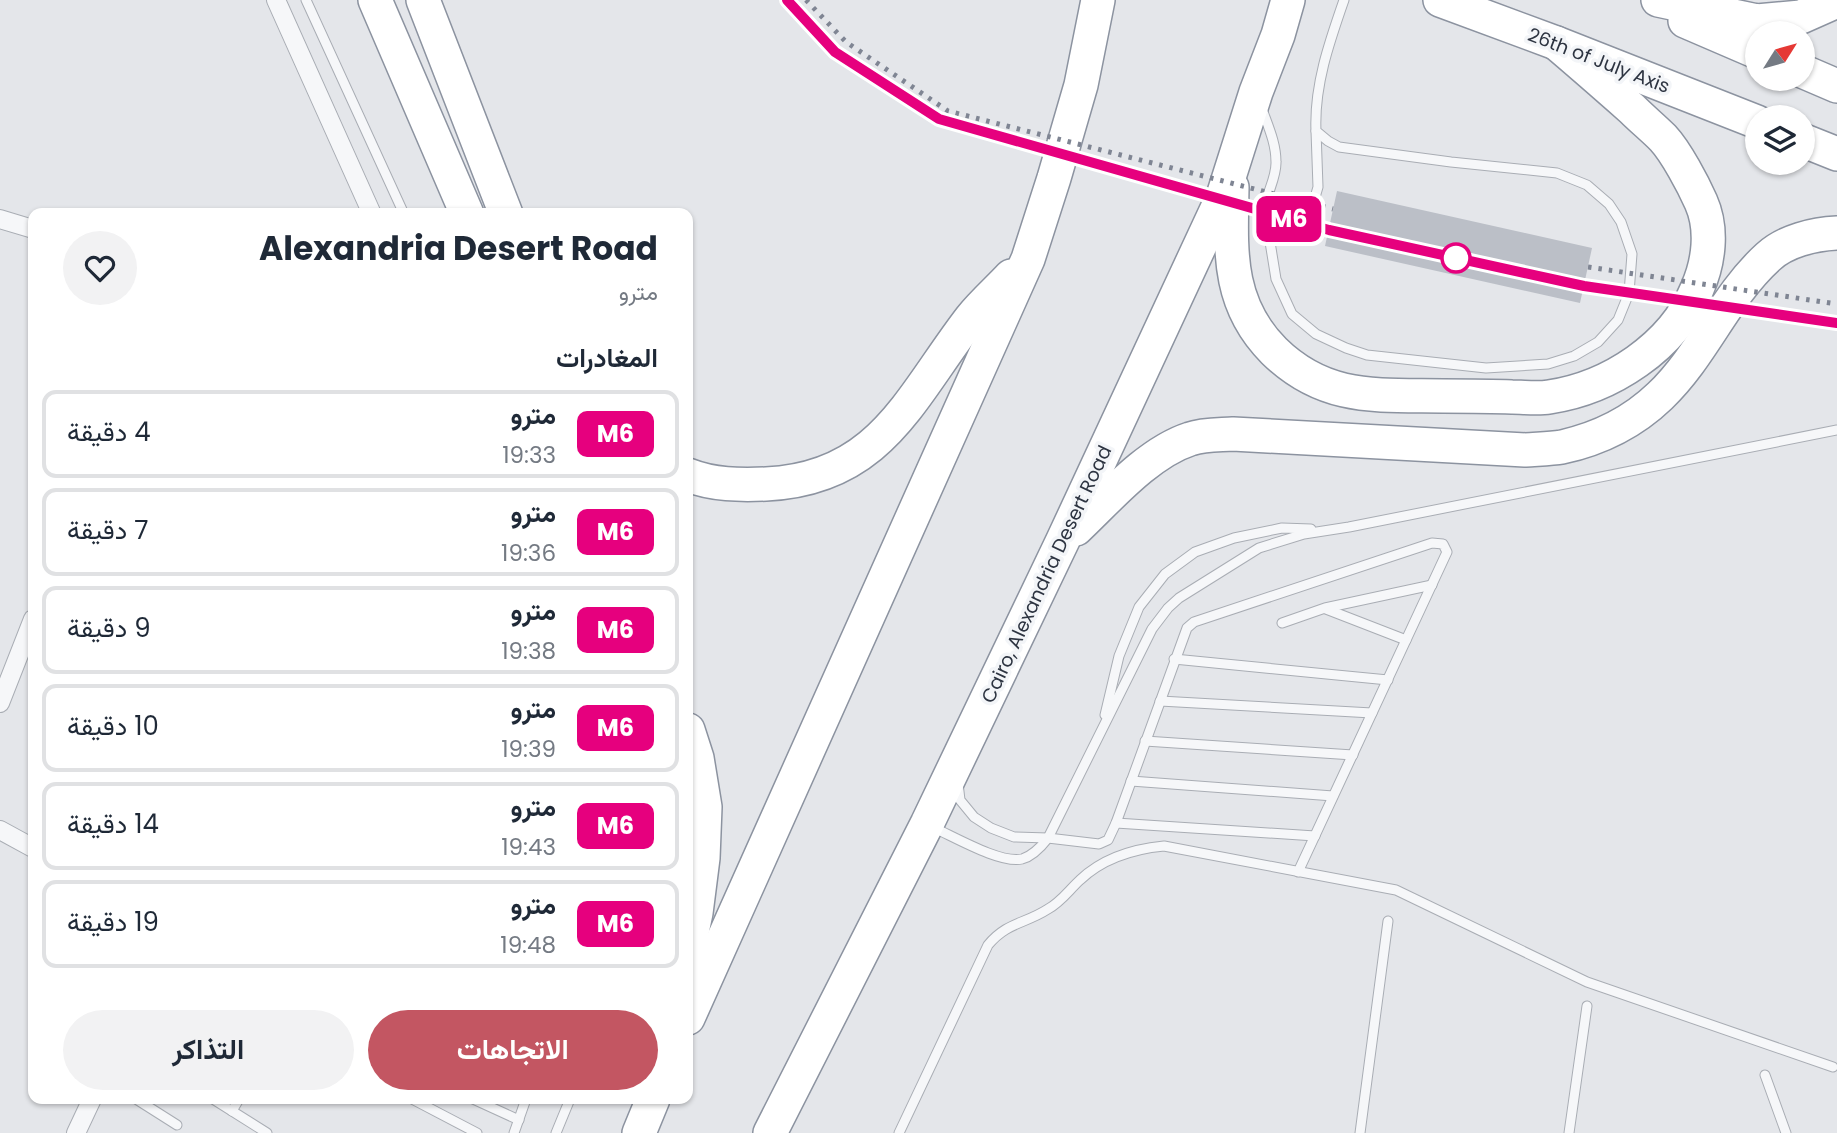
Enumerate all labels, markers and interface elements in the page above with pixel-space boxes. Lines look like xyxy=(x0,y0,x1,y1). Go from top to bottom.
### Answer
street label: 26th of July Axis xyxy=(1524,21,1674,100)
north arrow xyxy=(1745,21,1815,91)
map controls xyxy=(1745,21,1815,175)
button: layers xyxy=(1745,105,1815,175)
line badge: M6 xyxy=(1258,196,1320,242)
text: M6 xyxy=(1270,202,1308,235)
text: Alexandria Desert Road xyxy=(259,225,658,272)
button: heart xyxy=(63,231,137,305)
unlabelled marker xyxy=(1441,243,1471,273)
text: مترو xyxy=(619,276,658,308)
text: المغادرات xyxy=(556,340,658,376)
text: مترو xyxy=(511,397,556,433)
text: 4 دقيقة xyxy=(67,414,150,450)
text: M6 xyxy=(597,417,634,450)
text: 19:33 xyxy=(502,439,556,471)
street label: Cairo, Alexandria Desert Road xyxy=(975,441,1118,708)
text: مترو xyxy=(511,495,556,531)
text: 7 دقيقة xyxy=(67,512,148,548)
text: M6 xyxy=(597,515,634,548)
text: 19:36 xyxy=(501,537,556,569)
text: مترو xyxy=(511,593,556,629)
text: 9 دقيقة xyxy=(67,610,151,646)
text: M6 xyxy=(597,613,634,646)
text: 19:38 xyxy=(501,635,556,667)
text: مترو xyxy=(511,691,556,727)
text: 10 دقيقة xyxy=(67,708,159,744)
text: M6 xyxy=(597,711,634,744)
text: 19:39 xyxy=(501,733,556,765)
text: مترو xyxy=(511,789,556,825)
text: 14 دقيقة xyxy=(67,806,159,842)
text: M6 xyxy=(597,809,634,842)
text: 19:43 xyxy=(501,831,556,863)
text: مترو xyxy=(511,887,556,923)
text: 19 دقيقة xyxy=(67,904,159,940)
text: M6 xyxy=(597,907,634,940)
text: 19:48 xyxy=(500,929,556,961)
button: التذاكر xyxy=(63,1010,354,1090)
button: الاتجاهات xyxy=(368,1010,658,1090)

